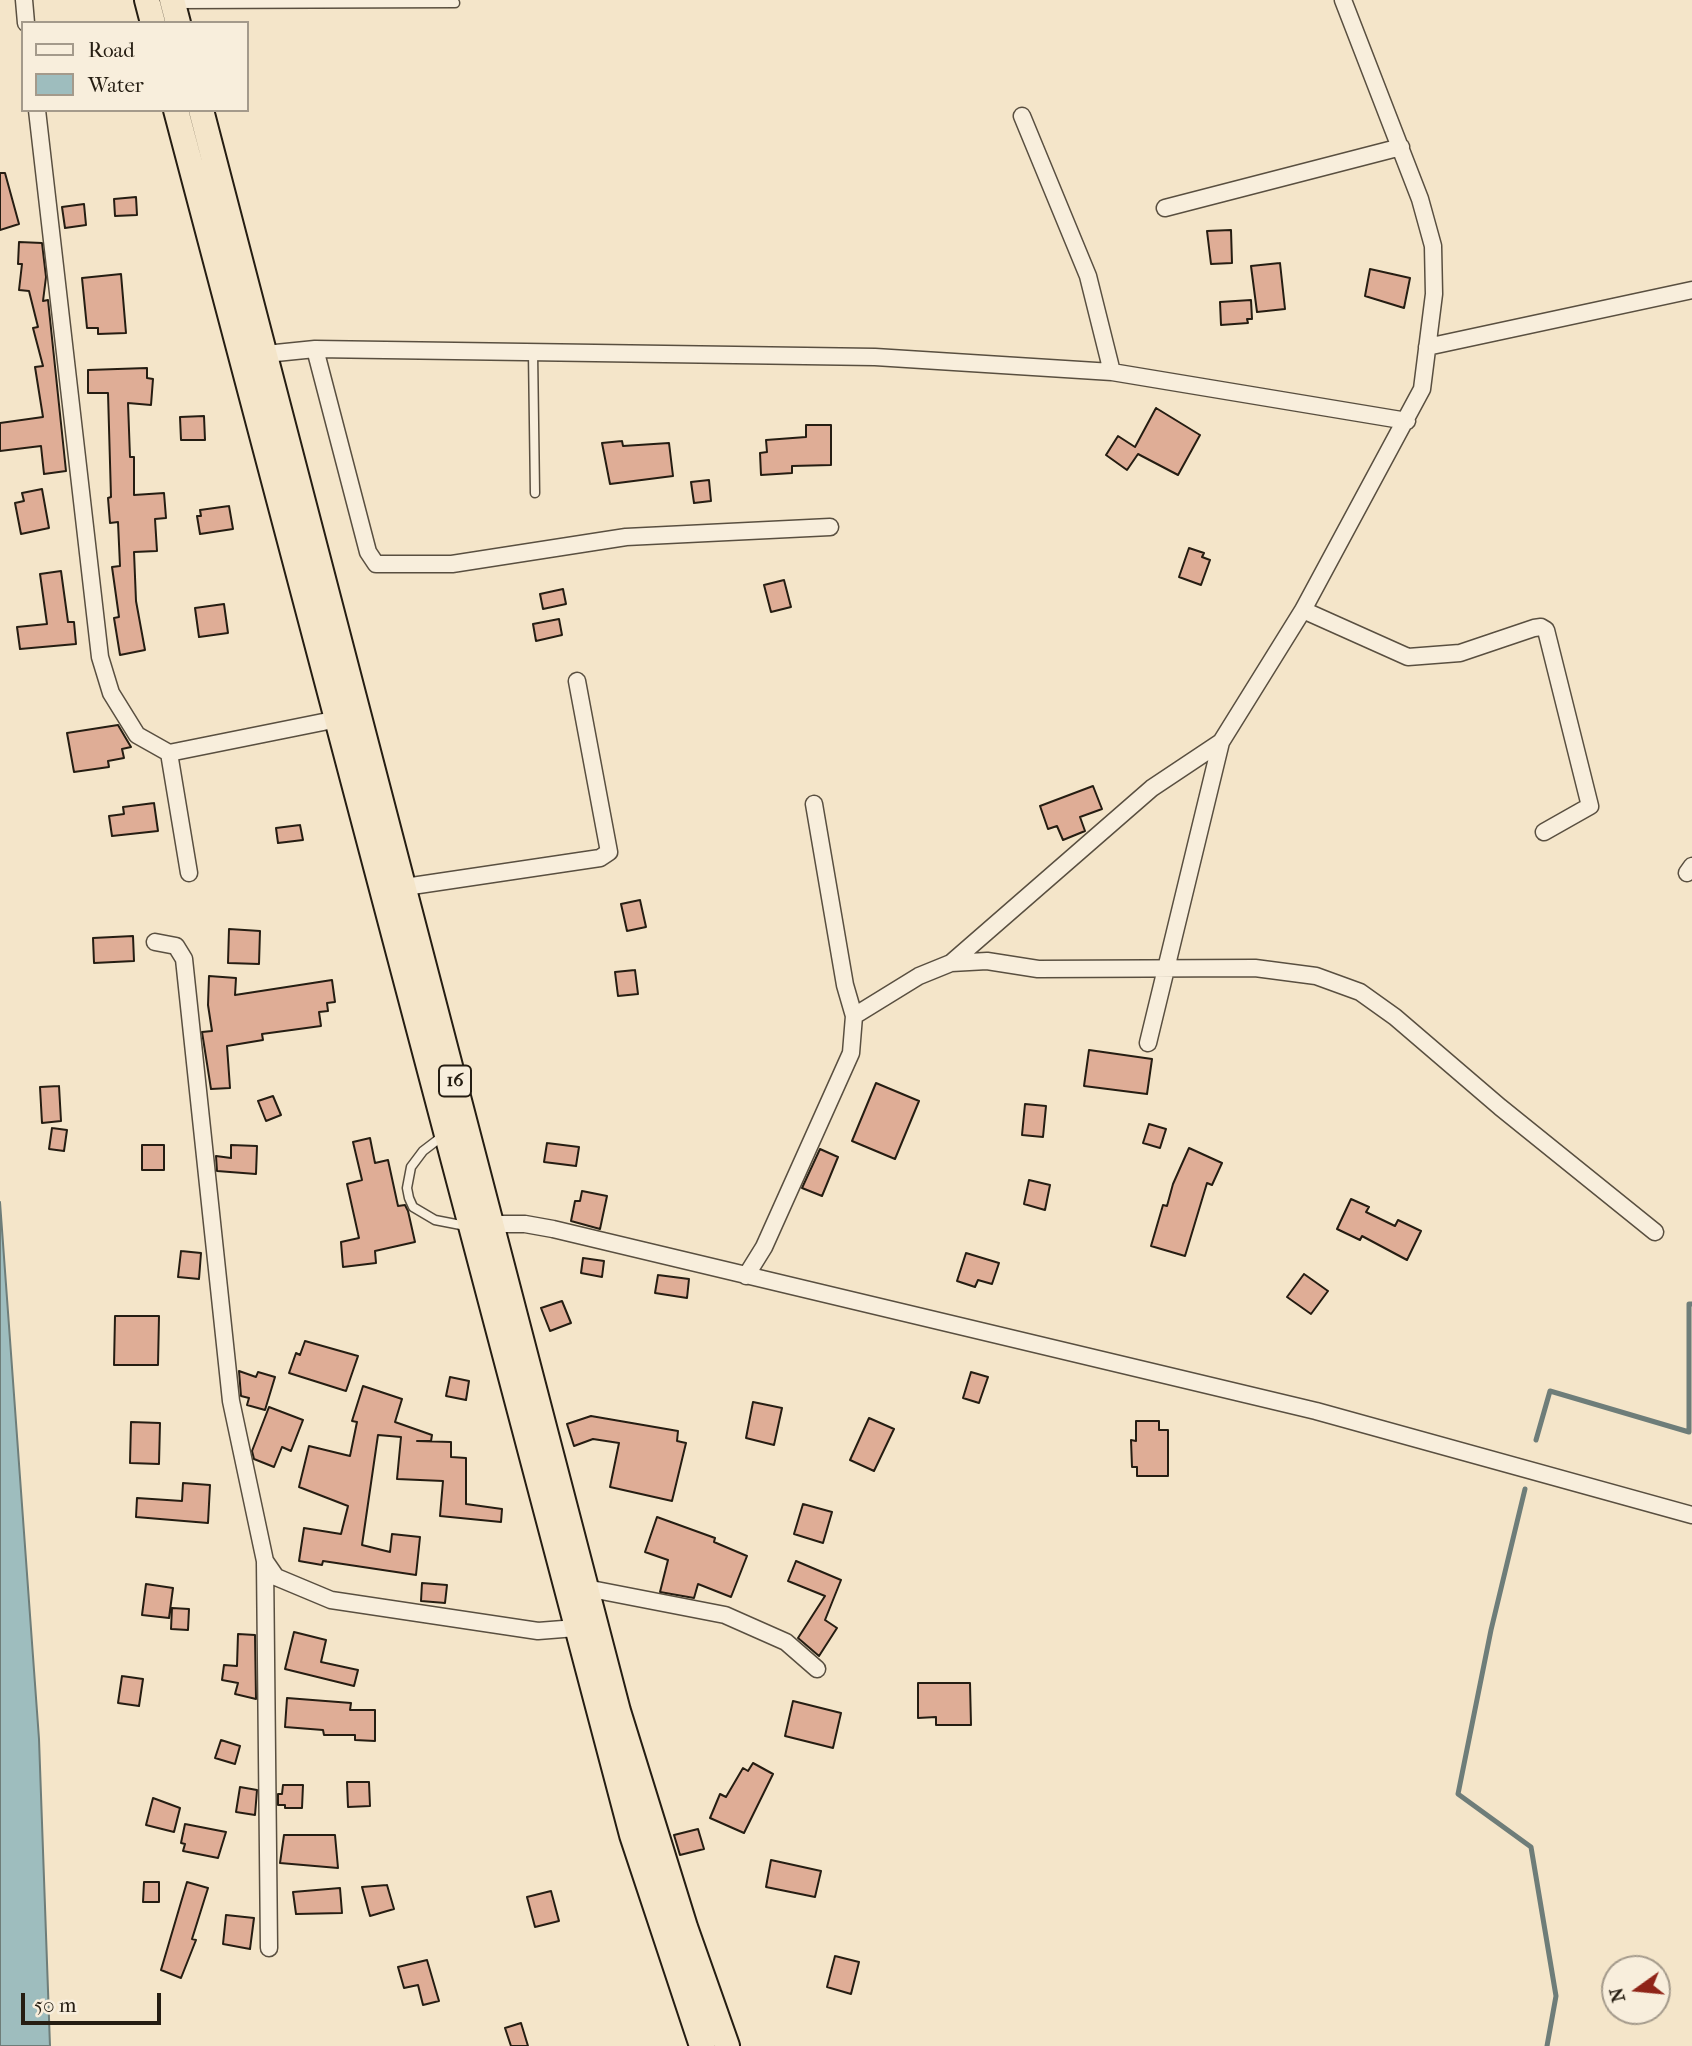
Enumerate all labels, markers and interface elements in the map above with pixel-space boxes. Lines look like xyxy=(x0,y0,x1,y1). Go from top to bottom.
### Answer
legend xyxy=(21,21,248,112)
text: Road xyxy=(88,38,135,62)
text: Water xyxy=(88,73,144,97)
road number: 16 xyxy=(439,1065,471,1096)
north arrow xyxy=(1601,1955,1671,2025)
scale bar xyxy=(24,1980,164,2024)
text: N xyxy=(1605,1985,1630,2005)
text: 50 m xyxy=(34,1993,77,2017)

